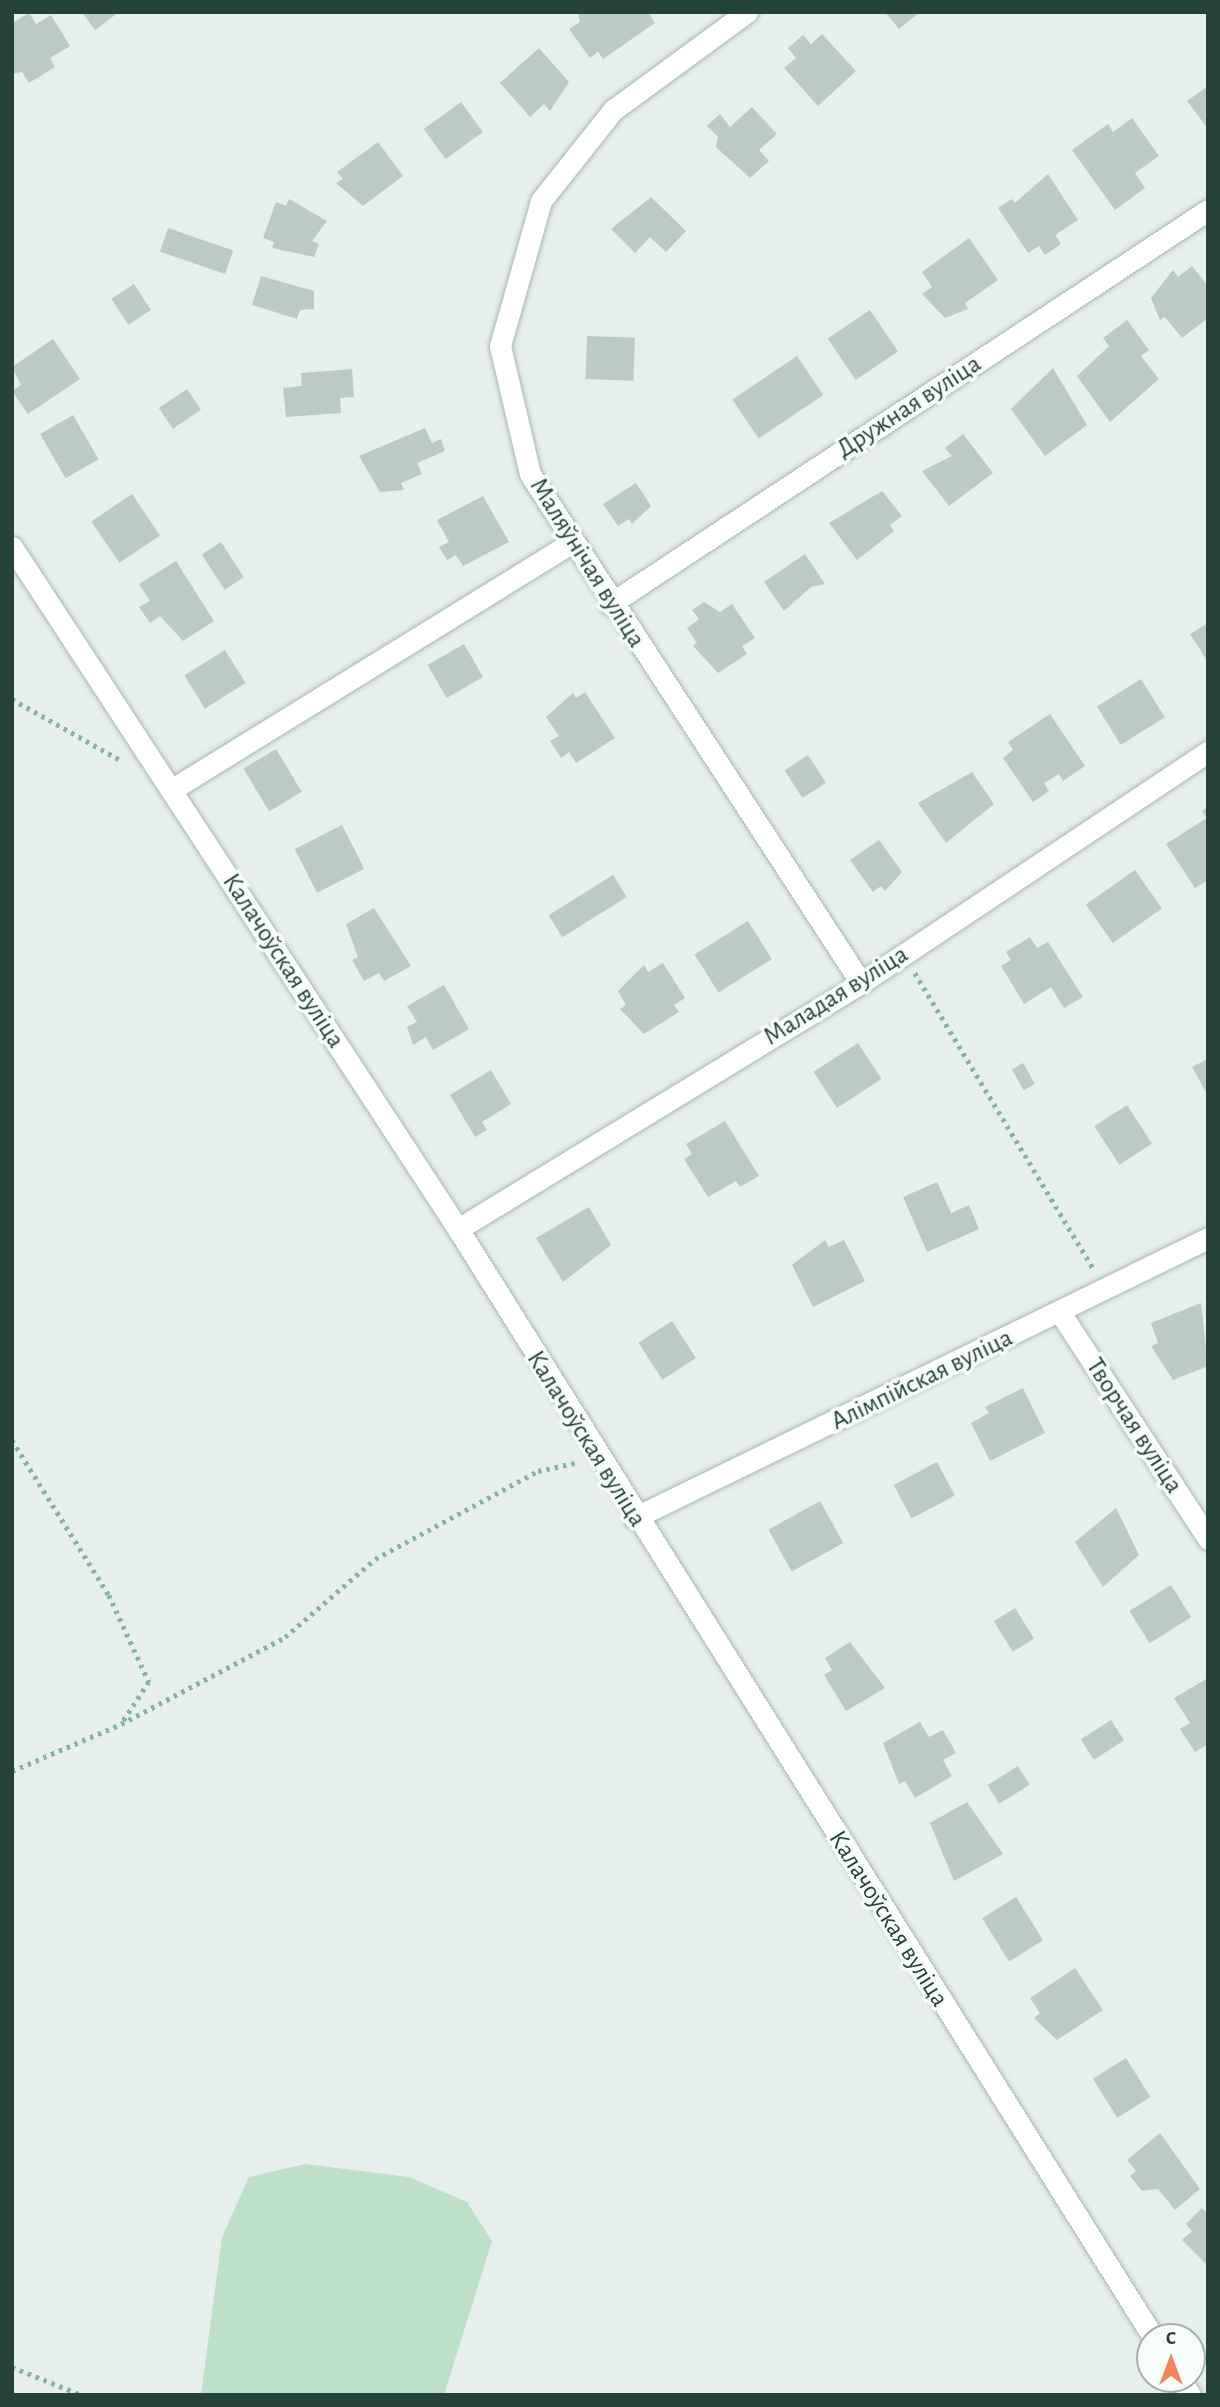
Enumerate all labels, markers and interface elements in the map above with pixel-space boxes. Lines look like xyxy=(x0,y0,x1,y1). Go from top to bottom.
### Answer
street label: Дружная вуліца xyxy=(831,349,987,465)
street label: Маляўнічая вуліца xyxy=(522,472,652,654)
street label: Калачоўская вуліца xyxy=(215,868,351,1054)
street label: Маладая вуліца xyxy=(758,939,914,1053)
street label: Алімпійская вуліца xyxy=(826,1323,1018,1437)
street label: Калачоўская вуліца xyxy=(519,1345,653,1533)
street label: Творчая вуліца xyxy=(1079,1353,1189,1499)
street label: Калачоўская вуліца xyxy=(821,1825,955,2013)
north arrow xyxy=(1136,2323,1206,2393)
text: С xyxy=(1166,2329,1176,2348)

